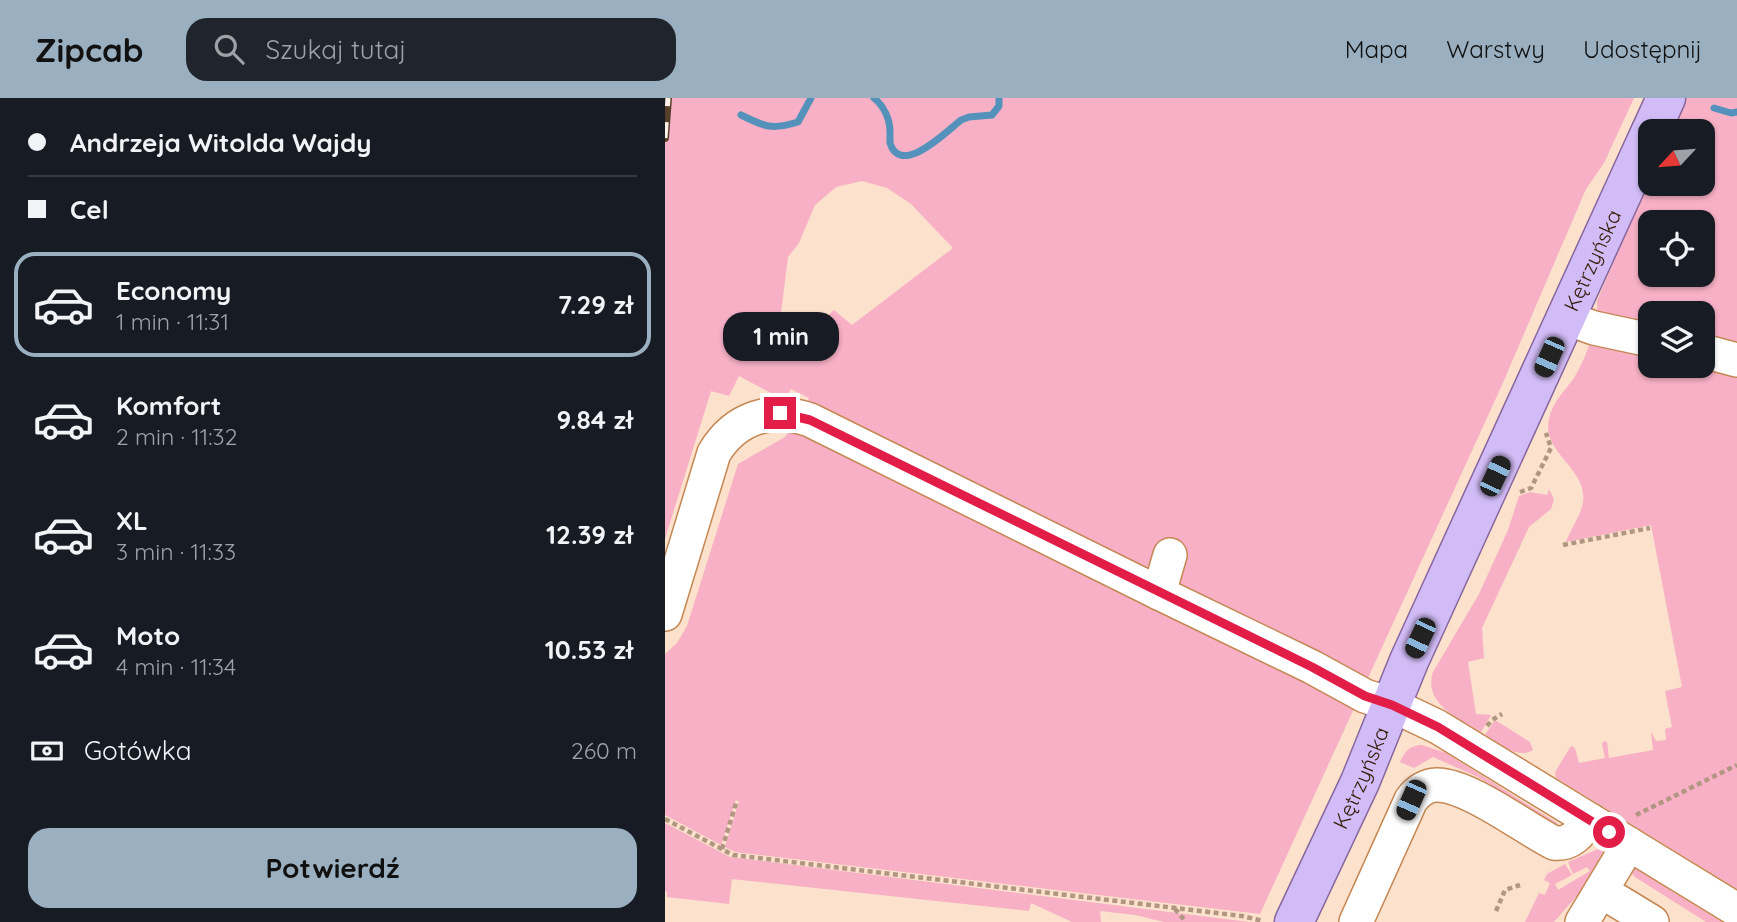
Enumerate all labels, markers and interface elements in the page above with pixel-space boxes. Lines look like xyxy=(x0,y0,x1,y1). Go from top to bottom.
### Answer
search box xyxy=(186,18,676,81)
text: Zipcab xyxy=(35,29,144,70)
icon: search xyxy=(210,30,248,68)
text: Szukaj tutaj xyxy=(266,33,406,66)
text: Mapa xyxy=(1345,34,1408,64)
text: Warstwy xyxy=(1446,34,1545,64)
text: Udostępnij xyxy=(1583,34,1702,64)
north arrow xyxy=(1638,119,1715,196)
map controls xyxy=(1638,119,1715,378)
text: Andrzeja Witolda Wajdy xyxy=(70,126,372,159)
text: Cel xyxy=(70,193,109,226)
street label: Kętrzyńska xyxy=(1558,205,1626,315)
button: locate xyxy=(1638,210,1715,287)
icon: car xyxy=(32,273,95,336)
text: Economy xyxy=(116,274,231,307)
text: 7.29 zł xyxy=(558,288,633,321)
button: layers xyxy=(1638,301,1715,378)
text: 1 min · 11:31 xyxy=(116,307,229,336)
callout: 1 min xyxy=(722,312,838,360)
text: 1 min xyxy=(753,322,809,351)
car xyxy=(1531,334,1568,380)
icon: car xyxy=(32,388,95,451)
text: Komfort xyxy=(116,389,221,422)
route end xyxy=(764,397,796,429)
text: 9.84 zł xyxy=(556,403,633,436)
text: 2 min · 11:32 xyxy=(116,422,237,451)
car xyxy=(1477,453,1514,499)
icon: car xyxy=(32,503,95,566)
text: XL xyxy=(116,504,148,537)
text: 12.39 zł xyxy=(546,518,633,551)
text: 3 min · 11:33 xyxy=(116,537,236,566)
car xyxy=(1402,615,1439,661)
icon: car xyxy=(32,618,95,681)
text: Moto xyxy=(116,619,180,652)
text: 10.53 zł xyxy=(545,633,633,666)
text: 4 min · 11:34 xyxy=(116,652,236,681)
street label: Kętrzyńska xyxy=(1327,723,1394,833)
icon: cash xyxy=(28,732,66,770)
text: Gotówka xyxy=(84,734,191,767)
text: 260 m xyxy=(571,736,637,765)
car xyxy=(1393,777,1430,823)
route start xyxy=(1593,816,1625,848)
button: Potwierdź xyxy=(28,828,637,908)

